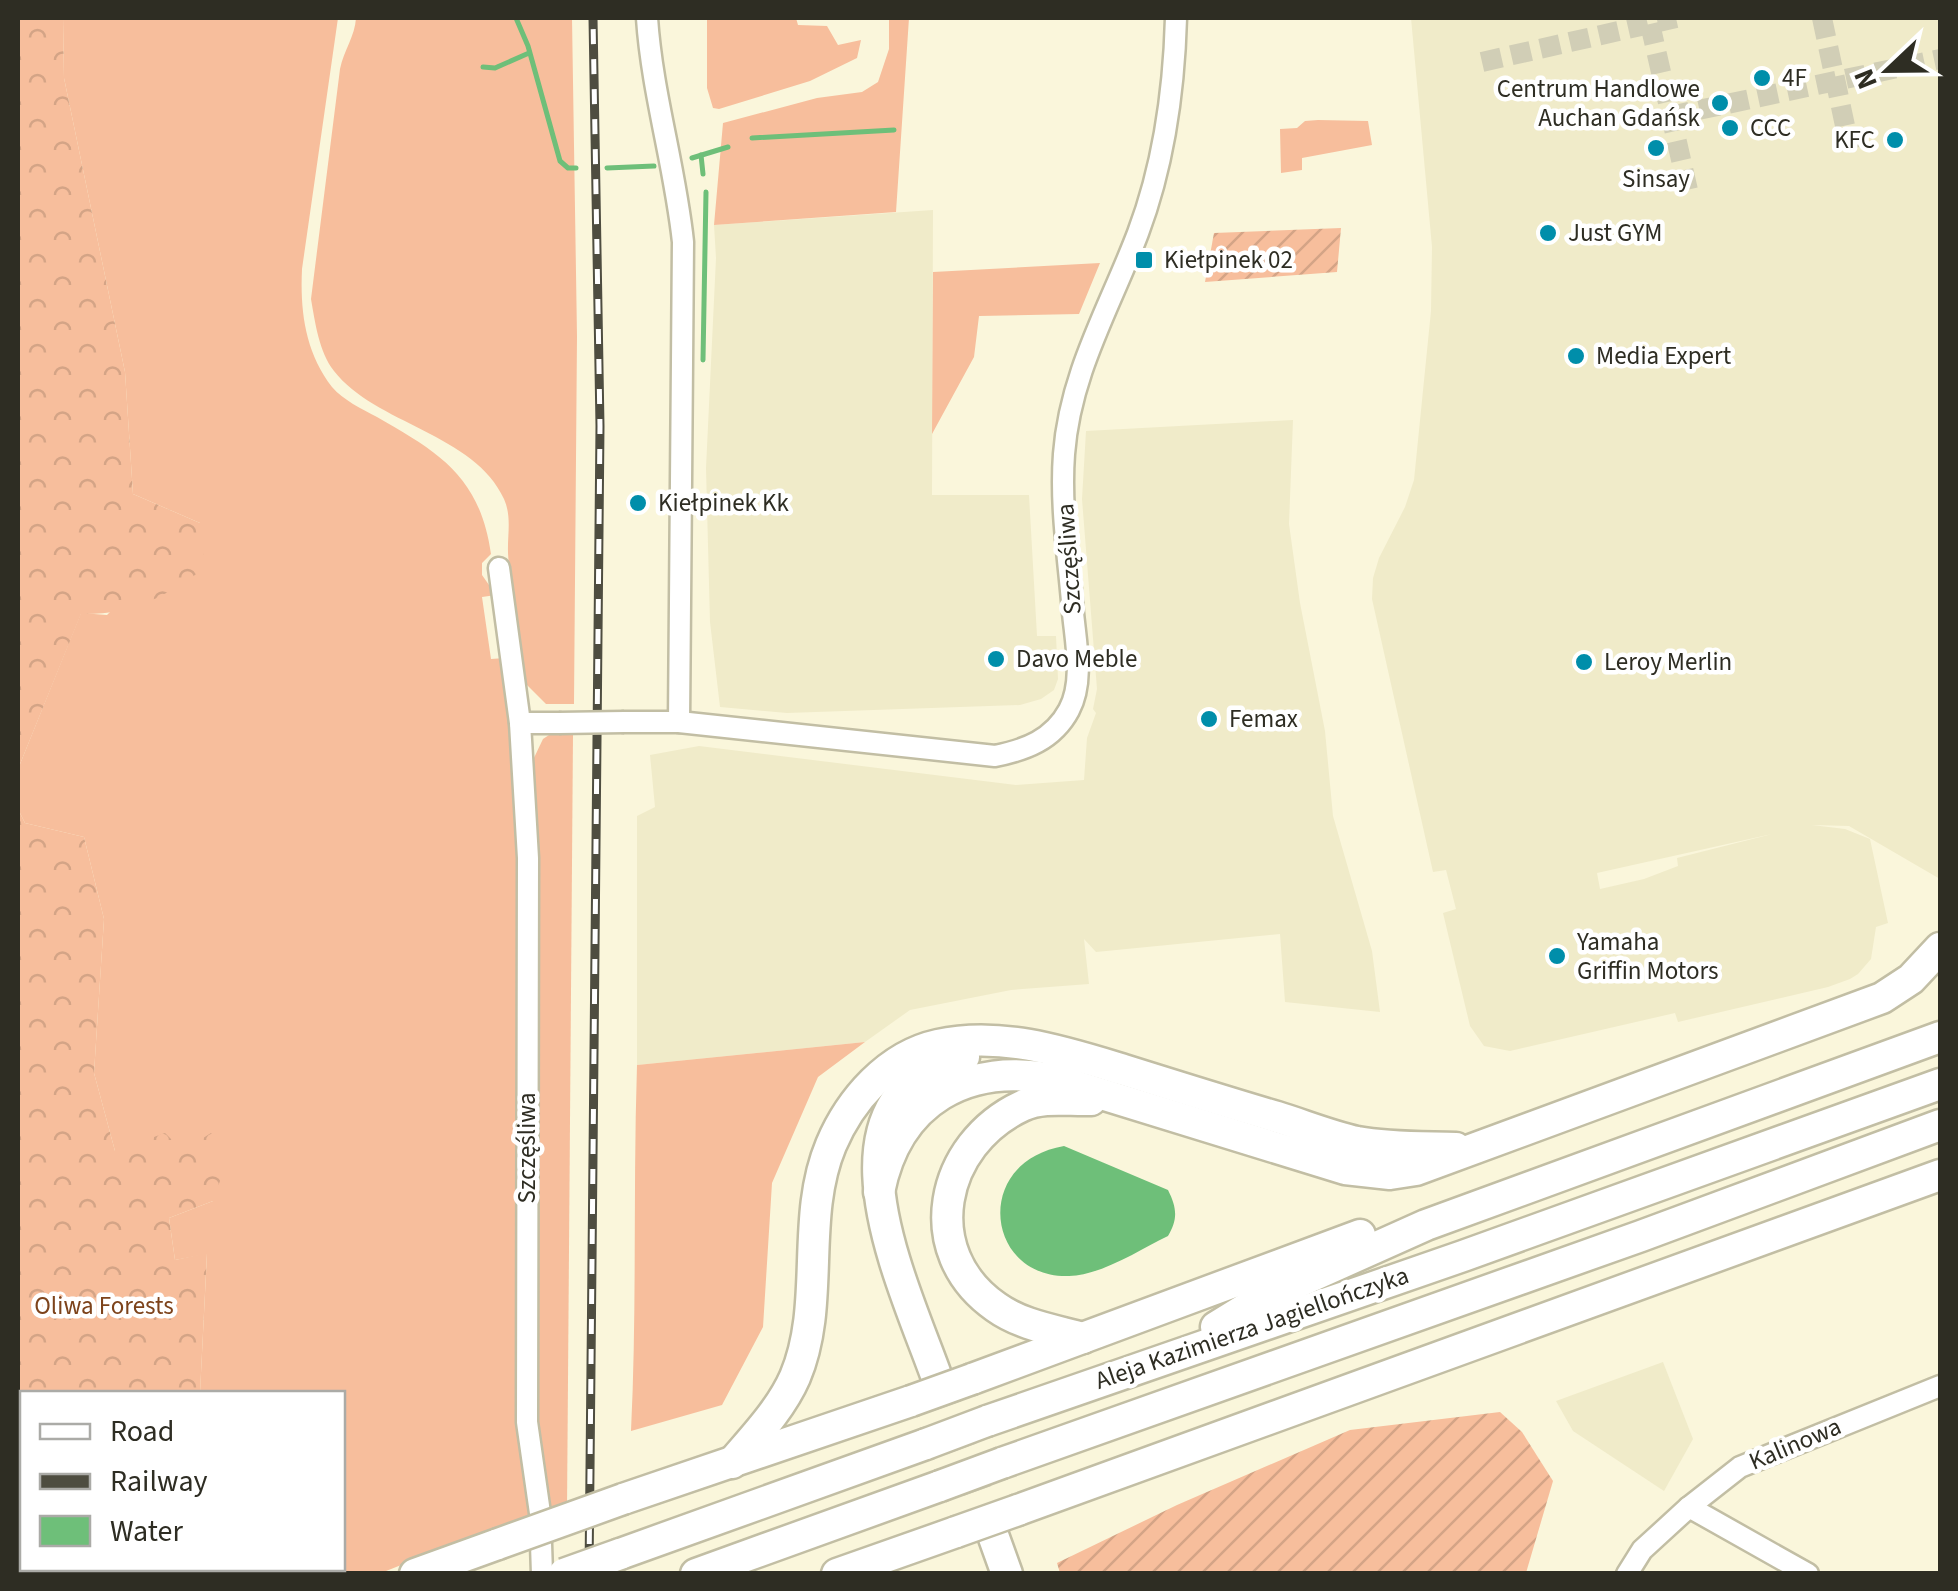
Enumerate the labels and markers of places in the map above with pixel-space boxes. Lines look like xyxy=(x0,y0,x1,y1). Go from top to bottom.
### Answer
place label: 4F xyxy=(1782,60,1807,96)
marker: 4F xyxy=(1751,67,1773,89)
place label: Centrum Handlowe Auchan Gdańsk xyxy=(1497,71,1701,136)
marker: Centrum Handlowe Auchan Gdańsk xyxy=(1709,92,1731,114)
place label: CCC xyxy=(1750,110,1791,146)
marker: CCC xyxy=(1719,117,1741,139)
place label: KFC xyxy=(1834,122,1875,158)
marker: KFC xyxy=(1884,129,1906,151)
marker: Sinsay xyxy=(1645,137,1667,159)
place label: Sinsay xyxy=(1622,161,1690,197)
place label: Just GYM xyxy=(1568,215,1663,251)
marker: Just GYM xyxy=(1537,222,1559,244)
place label: Kiełpinek 02 xyxy=(1164,242,1293,278)
marker: Kiełpinek 02 xyxy=(1133,249,1155,271)
place label: Media Expert xyxy=(1596,338,1732,374)
marker: Media Expert xyxy=(1565,345,1587,367)
place label: Kiełpinek Kk xyxy=(658,485,789,521)
marker: Kiełpinek Kk xyxy=(627,492,649,514)
place label: Davo Meble xyxy=(1016,641,1137,677)
place label: Leroy Merlin xyxy=(1604,644,1732,680)
marker: Davo Meble xyxy=(985,648,1007,670)
marker: Leroy Merlin xyxy=(1573,651,1595,673)
place label: Femax xyxy=(1229,701,1298,737)
marker: Femax xyxy=(1198,708,1220,730)
place label: Yamaha Griffin Motors xyxy=(1576,924,1719,989)
marker: Yamaha Griffin Motors xyxy=(1546,945,1568,967)

